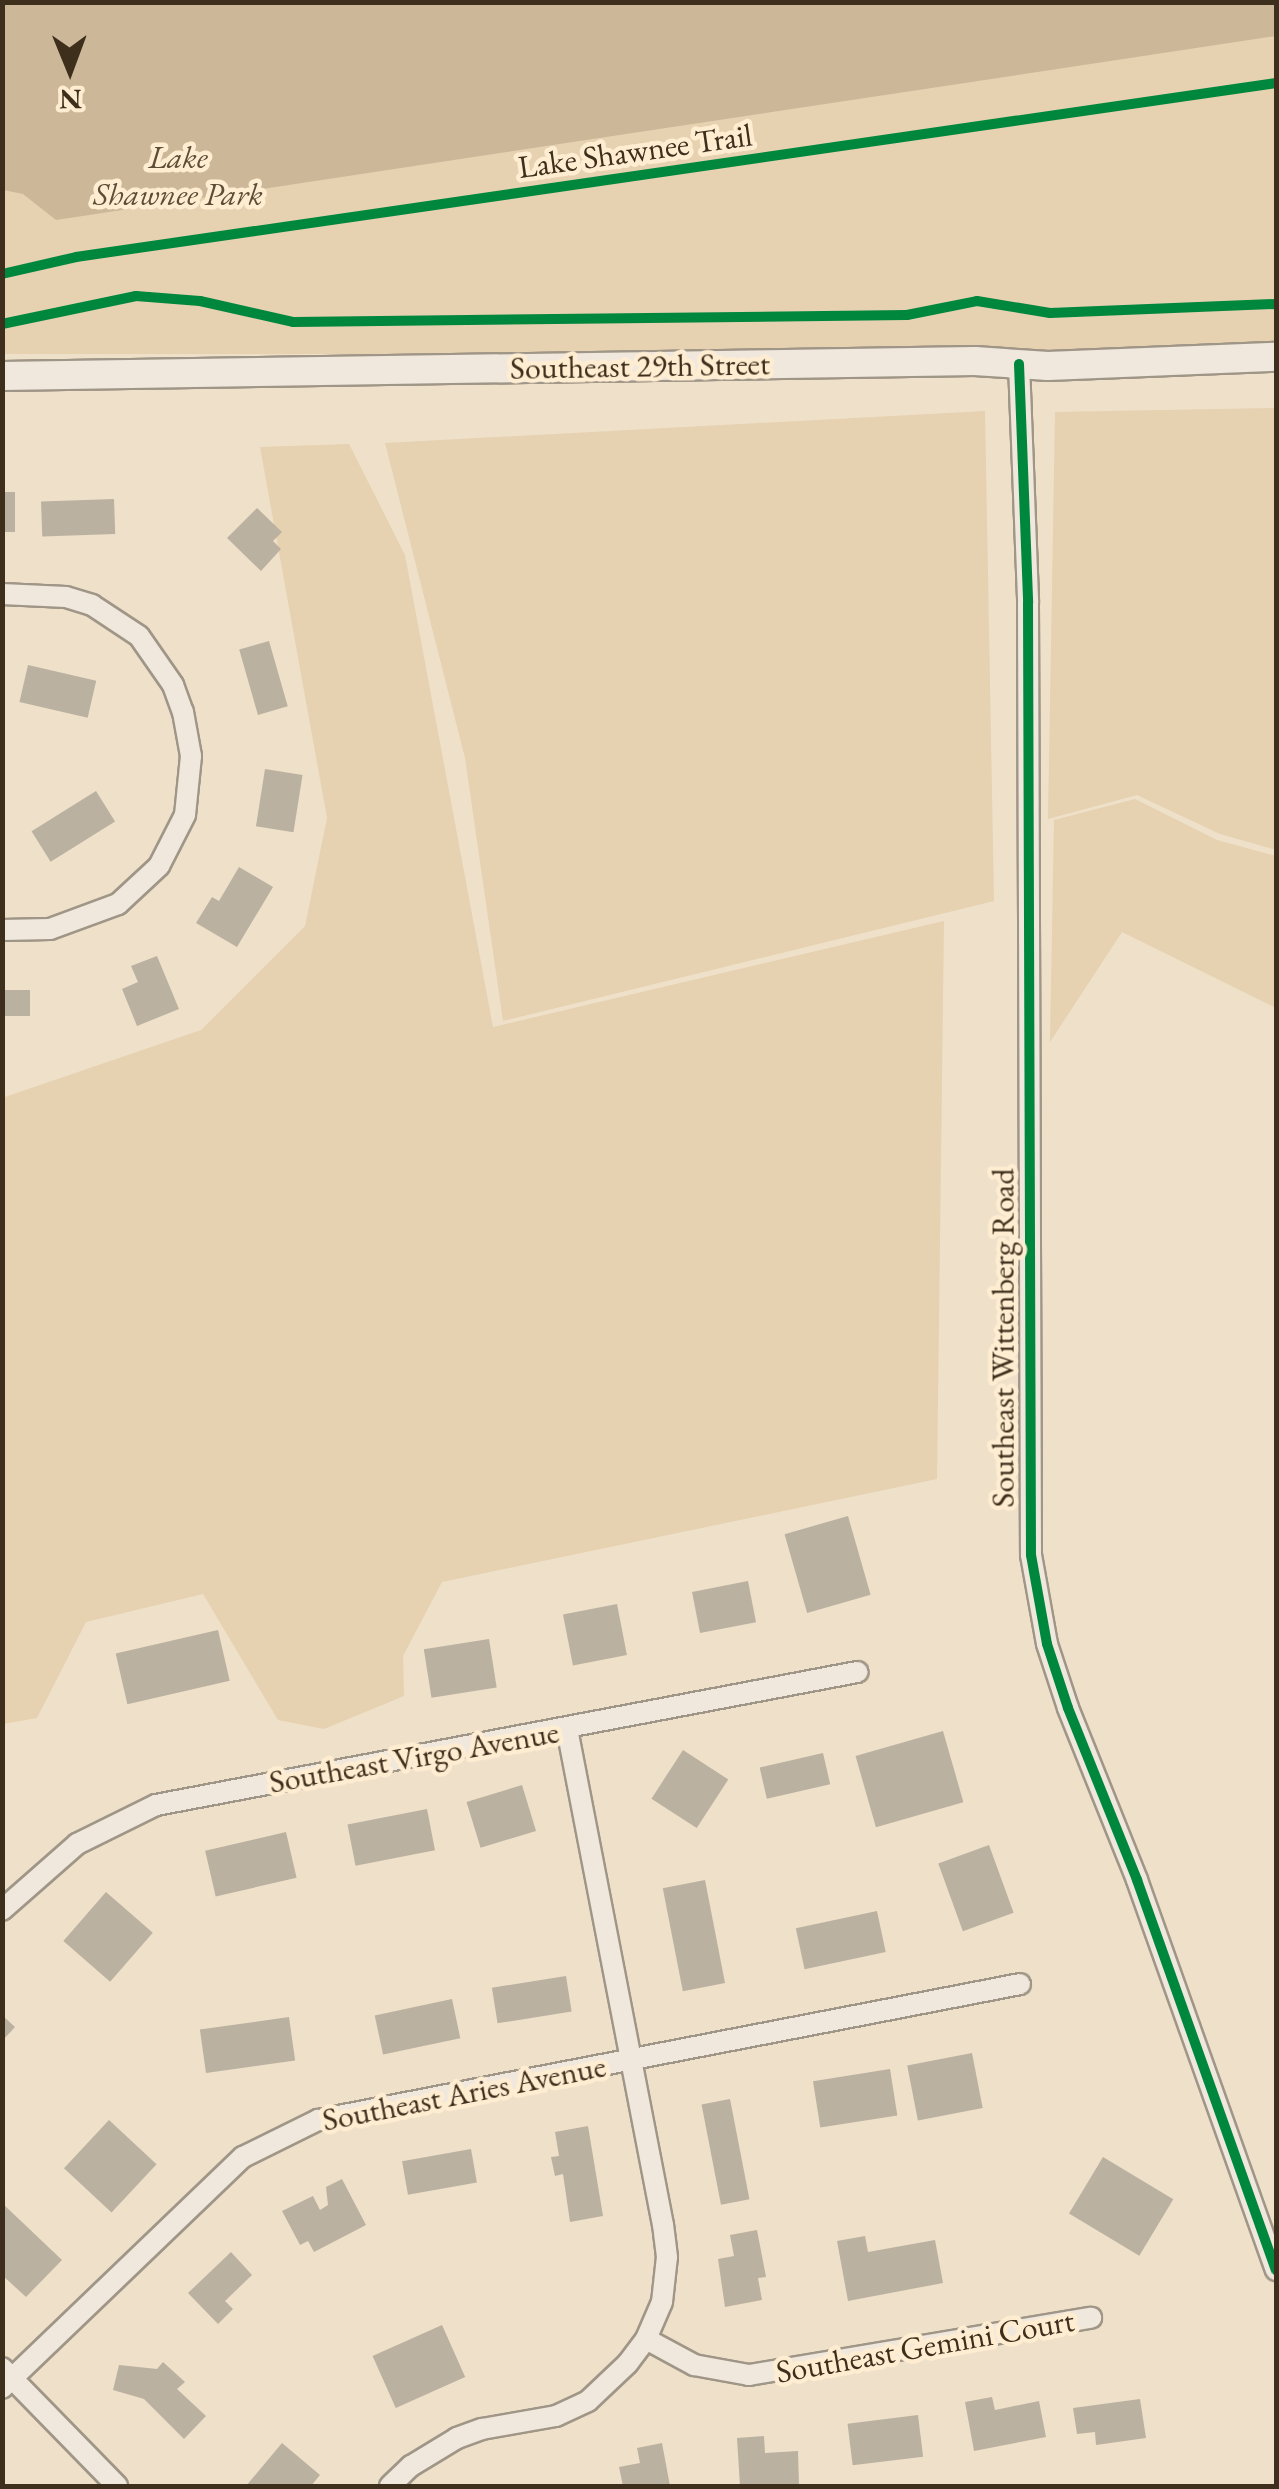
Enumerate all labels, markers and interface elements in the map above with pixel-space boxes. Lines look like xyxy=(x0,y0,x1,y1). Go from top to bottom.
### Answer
north arrow xyxy=(20,20,120,120)
text: N xyxy=(59,82,82,118)
street label: Lake Shawnee Trail xyxy=(516,116,754,186)
park label: Lake Shawnee Park xyxy=(93,139,263,214)
street label: Southeast 29th Street xyxy=(510,345,770,387)
street label: Southeast Wittenberg Road xyxy=(984,1168,1022,1508)
street label: Southeast Virgo Avenue xyxy=(266,1713,562,1801)
street label: Southeast Aries Avenue xyxy=(319,2047,609,2139)
street label: Southeast Gemini Court xyxy=(773,2301,1077,2391)

